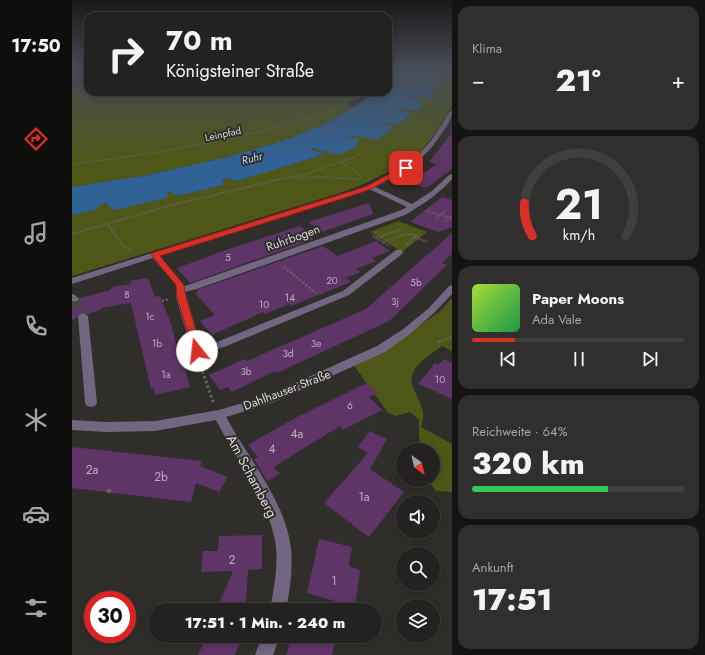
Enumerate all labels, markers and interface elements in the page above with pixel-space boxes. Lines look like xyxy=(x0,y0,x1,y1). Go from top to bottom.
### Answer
text: 70 m xyxy=(166,20,233,61)
icon: right xyxy=(100,28,152,80)
text: 17:50 xyxy=(11,33,61,59)
text: Klima xyxy=(472,39,502,58)
text: Königsteiner Straße xyxy=(166,58,314,84)
text: 21° xyxy=(556,59,601,102)
text: − xyxy=(472,64,485,96)
text: + xyxy=(671,64,685,96)
street label: Leinpfad xyxy=(204,123,242,145)
icon: directions xyxy=(22,125,50,153)
water label: Ruhr xyxy=(240,147,265,168)
pin xyxy=(389,151,423,185)
icon: arrive xyxy=(395,157,417,179)
text: 21 xyxy=(554,173,603,234)
icon: music xyxy=(22,219,50,247)
street label: Ruhrbogen xyxy=(264,220,322,256)
text: km/h xyxy=(562,224,595,244)
house number: 5 xyxy=(225,250,231,265)
house number: 20 xyxy=(326,273,338,288)
house number: 5b xyxy=(410,275,422,290)
house number: 8 xyxy=(124,287,130,302)
text: Paper Moons xyxy=(532,288,624,310)
house number: 14 xyxy=(285,290,295,305)
house number: 3j xyxy=(391,294,399,309)
house number: 10 xyxy=(259,297,269,312)
house number: 1c xyxy=(145,309,155,324)
text: Ada Vale xyxy=(532,310,581,329)
icon: phone xyxy=(22,312,50,340)
position arrow xyxy=(176,330,218,372)
house number: 1b xyxy=(152,336,162,351)
house number: 3e xyxy=(311,336,321,351)
house number: 3d xyxy=(282,346,294,361)
icon: previous xyxy=(497,348,519,370)
icon: pause xyxy=(568,348,590,370)
icon: next xyxy=(639,348,661,370)
house number: 3b xyxy=(240,364,252,379)
street label: Dahlhauser Straße xyxy=(241,365,333,415)
house number: 1a xyxy=(161,367,171,382)
house number: 10 xyxy=(435,372,445,387)
house number: 6 xyxy=(347,398,353,413)
icon: climate xyxy=(22,406,50,434)
text: Reichweite · 64% xyxy=(472,422,567,441)
house number: 4a xyxy=(291,425,304,443)
street label: Am Schamberg xyxy=(222,431,282,521)
house number: 4 xyxy=(269,440,276,458)
text: 320 km xyxy=(472,442,585,485)
north arrow xyxy=(396,443,440,487)
map controls xyxy=(396,443,440,643)
house number: 2a xyxy=(86,461,99,479)
house number: 2b xyxy=(154,468,168,486)
house number: 1a xyxy=(358,488,370,506)
button: sound xyxy=(396,495,440,539)
icon: car xyxy=(22,500,50,528)
button: search xyxy=(396,547,440,591)
house number: 2 xyxy=(229,551,236,569)
text: Ankunft xyxy=(472,558,513,577)
house number: 1 xyxy=(331,572,337,590)
text: 17:51 xyxy=(472,578,552,621)
speed limit sign: 30 xyxy=(84,591,136,643)
icon: filters xyxy=(22,594,50,622)
button: layers xyxy=(396,599,440,643)
text: 17:51 · 1 Min. · 240 m xyxy=(185,612,345,634)

